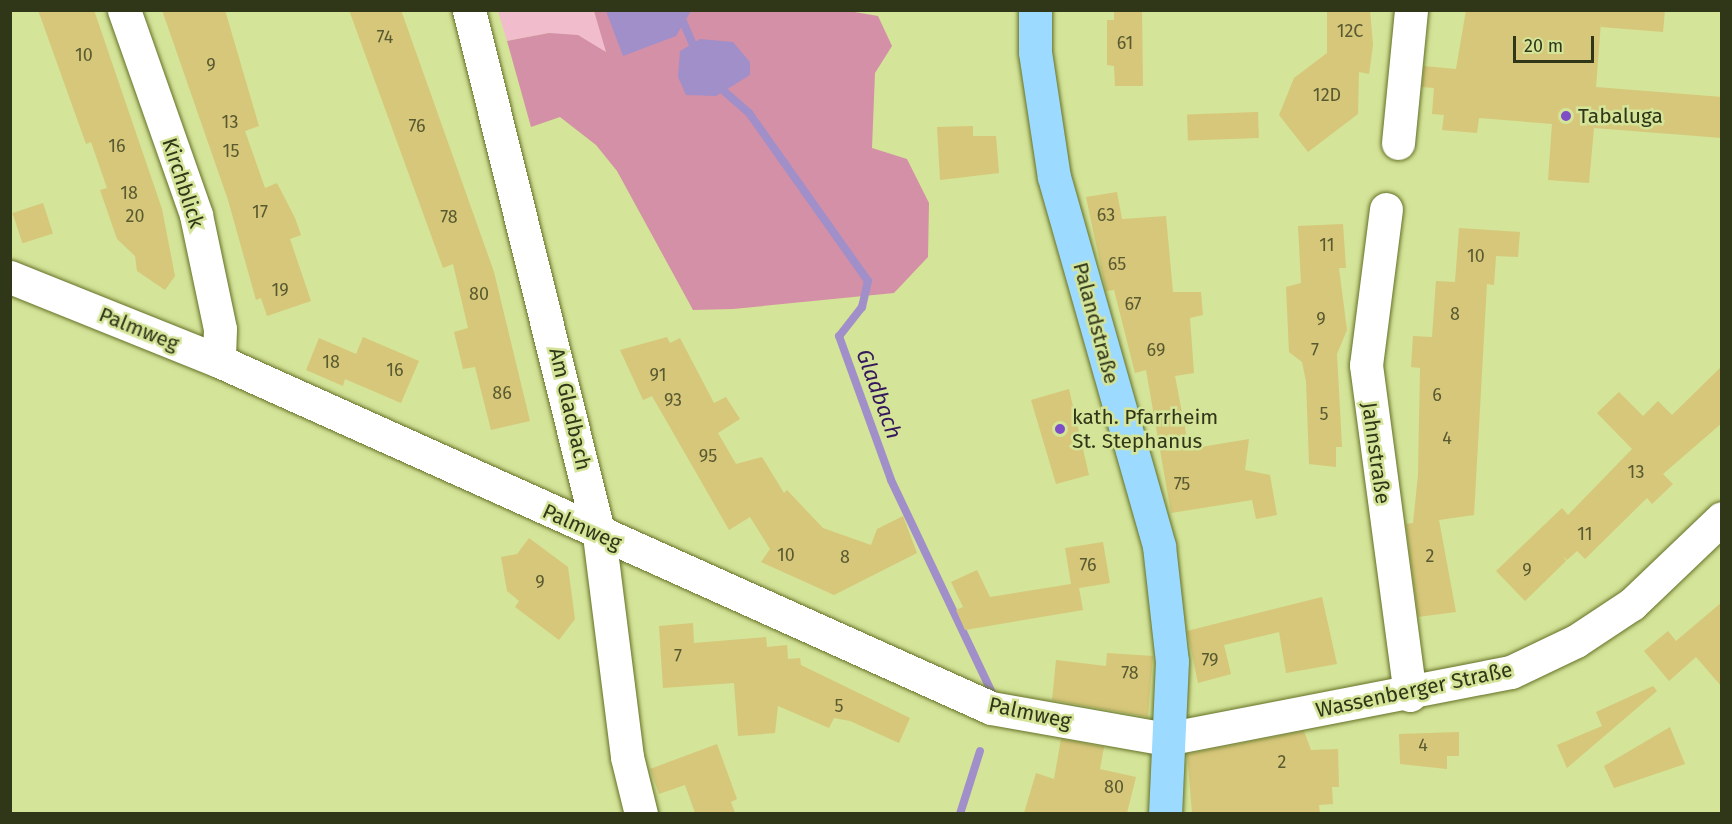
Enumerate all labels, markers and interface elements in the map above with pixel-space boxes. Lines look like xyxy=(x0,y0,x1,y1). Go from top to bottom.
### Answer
house number: 12C xyxy=(1337,20,1363,42)
scale bar xyxy=(1516,24,1597,62)
house number: 74 xyxy=(377,26,393,48)
house number: 61 xyxy=(1117,32,1133,54)
text: 20 m xyxy=(1524,35,1563,57)
house number: 10 xyxy=(75,44,93,66)
house number: 9 xyxy=(206,54,216,76)
house number: 12D xyxy=(1313,84,1341,106)
place label: Tabaluga xyxy=(1578,103,1663,129)
marker: Tabaluga xyxy=(1559,109,1573,123)
house number: 13 xyxy=(222,111,238,133)
house number: 76 xyxy=(408,115,426,137)
house number: 16 xyxy=(108,135,126,157)
street label: Kirchblick xyxy=(157,135,209,231)
house number: 15 xyxy=(223,140,239,162)
house number: 18 xyxy=(120,182,138,204)
house number: 17 xyxy=(252,201,268,223)
house number: 63 xyxy=(1097,204,1115,226)
house number: 20 xyxy=(126,205,144,227)
house number: 78 xyxy=(440,206,458,228)
house number: 11 xyxy=(1319,234,1335,256)
house number: 10 xyxy=(1467,245,1485,267)
house number: 65 xyxy=(1108,253,1126,275)
street label: Palandstraße xyxy=(1068,260,1124,386)
house number: 19 xyxy=(271,279,289,301)
house number: 80 xyxy=(469,283,489,305)
house number: 67 xyxy=(1124,293,1142,315)
street label: Palmweg xyxy=(95,302,183,356)
house number: 8 xyxy=(1450,303,1460,325)
house number: 9 xyxy=(1316,308,1326,330)
house number: 69 xyxy=(1147,339,1165,361)
house number: 7 xyxy=(1311,339,1319,361)
street label: Am Gladbach xyxy=(544,345,596,473)
water label: Gladbach xyxy=(851,345,907,443)
house number: 18 xyxy=(322,351,340,373)
house number: 16 xyxy=(386,359,404,381)
house number: 91 xyxy=(650,364,666,386)
house number: 86 xyxy=(492,382,512,404)
house number: 6 xyxy=(1432,384,1442,406)
house number: 93 xyxy=(664,389,682,411)
street label: Jahnstraße xyxy=(1356,400,1396,506)
house number: 5 xyxy=(1319,403,1329,425)
place label: kath. Pfarrheim St. Stephanus xyxy=(1072,404,1218,454)
marker: kath. Pfarrheim St. Stephanus xyxy=(1053,422,1067,436)
house number: 4 xyxy=(1442,427,1452,449)
house number: 95 xyxy=(699,445,717,467)
house number: 13 xyxy=(1628,461,1644,483)
house number: 75 xyxy=(1174,473,1190,495)
street label: Palmweg xyxy=(539,498,625,556)
house number: 11 xyxy=(1577,523,1593,545)
house number: 10 xyxy=(777,544,795,566)
house number: 2 xyxy=(1426,545,1434,567)
house number: 8 xyxy=(840,546,850,568)
house number: 76 xyxy=(1079,554,1097,576)
house number: 9 xyxy=(1522,559,1532,581)
house number: 9 xyxy=(535,571,545,593)
house number: 7 xyxy=(674,645,682,667)
house number: 79 xyxy=(1201,649,1219,671)
street label: Wassenberger Straße xyxy=(1313,657,1515,723)
house number: 78 xyxy=(1121,662,1139,684)
street label: Palmweg xyxy=(986,692,1074,734)
house number: 5 xyxy=(834,695,844,717)
house number: 4 xyxy=(1418,734,1428,756)
house number: 2 xyxy=(1278,751,1286,773)
house number: 80 xyxy=(1104,776,1124,798)

